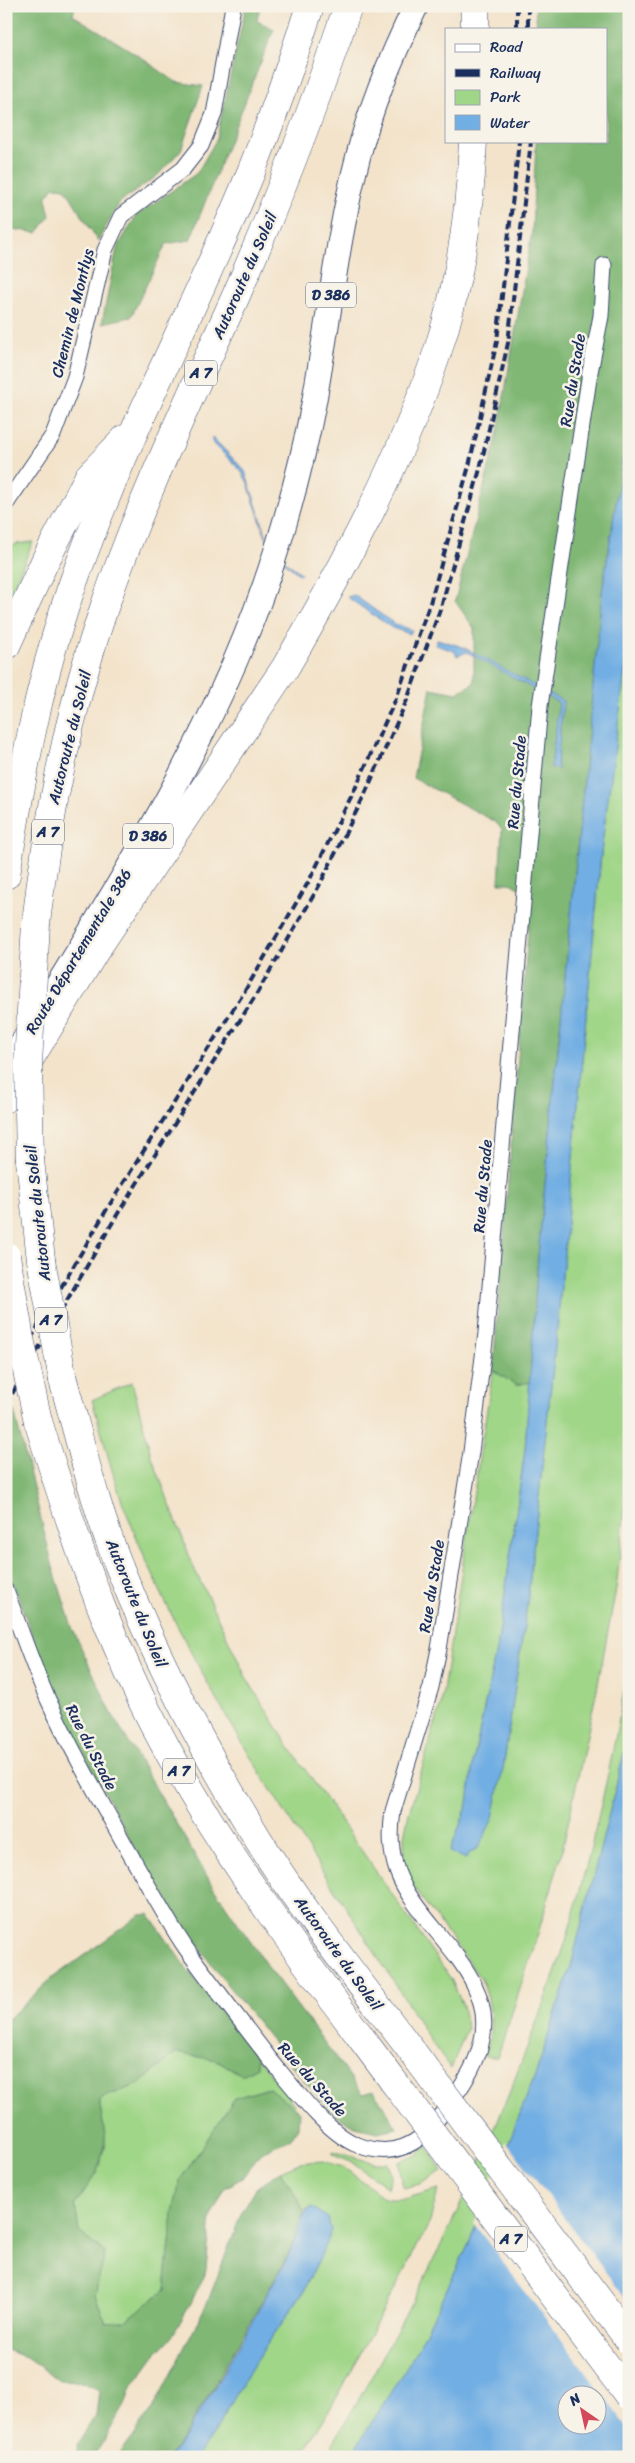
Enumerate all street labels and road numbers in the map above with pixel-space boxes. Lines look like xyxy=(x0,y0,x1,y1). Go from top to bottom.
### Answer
street label: Autoroute du Soleil xyxy=(203,206,286,345)
street label: Chemin de Montlys xyxy=(42,245,103,381)
road number: D 386 xyxy=(306,282,356,308)
street label: Rue du Stade xyxy=(551,332,594,429)
road number: A 7 xyxy=(185,360,217,386)
street label: Autoroute du Soleil xyxy=(39,667,100,808)
street label: Rue du Stade xyxy=(498,734,535,830)
road number: A 7 xyxy=(32,820,64,844)
road number: D 386 xyxy=(123,824,173,848)
street label: Route Départementale 386 xyxy=(17,863,140,1040)
street label: Rue du Stade xyxy=(464,1138,501,1234)
street label: Autoroute du Soleil xyxy=(16,1143,59,1284)
road number: A 7 xyxy=(35,1308,67,1332)
street label: Autoroute du Soleil xyxy=(97,1533,176,1673)
street label: Rue du Stade xyxy=(410,1538,453,1635)
street label: Rue du Stade xyxy=(57,1699,126,1795)
road number: A 7 xyxy=(163,1758,195,1784)
street label: Autoroute du Soleil xyxy=(286,1888,391,2018)
street label: Rue du Stade xyxy=(271,2035,355,2124)
road number: A 7 xyxy=(495,2226,527,2252)

